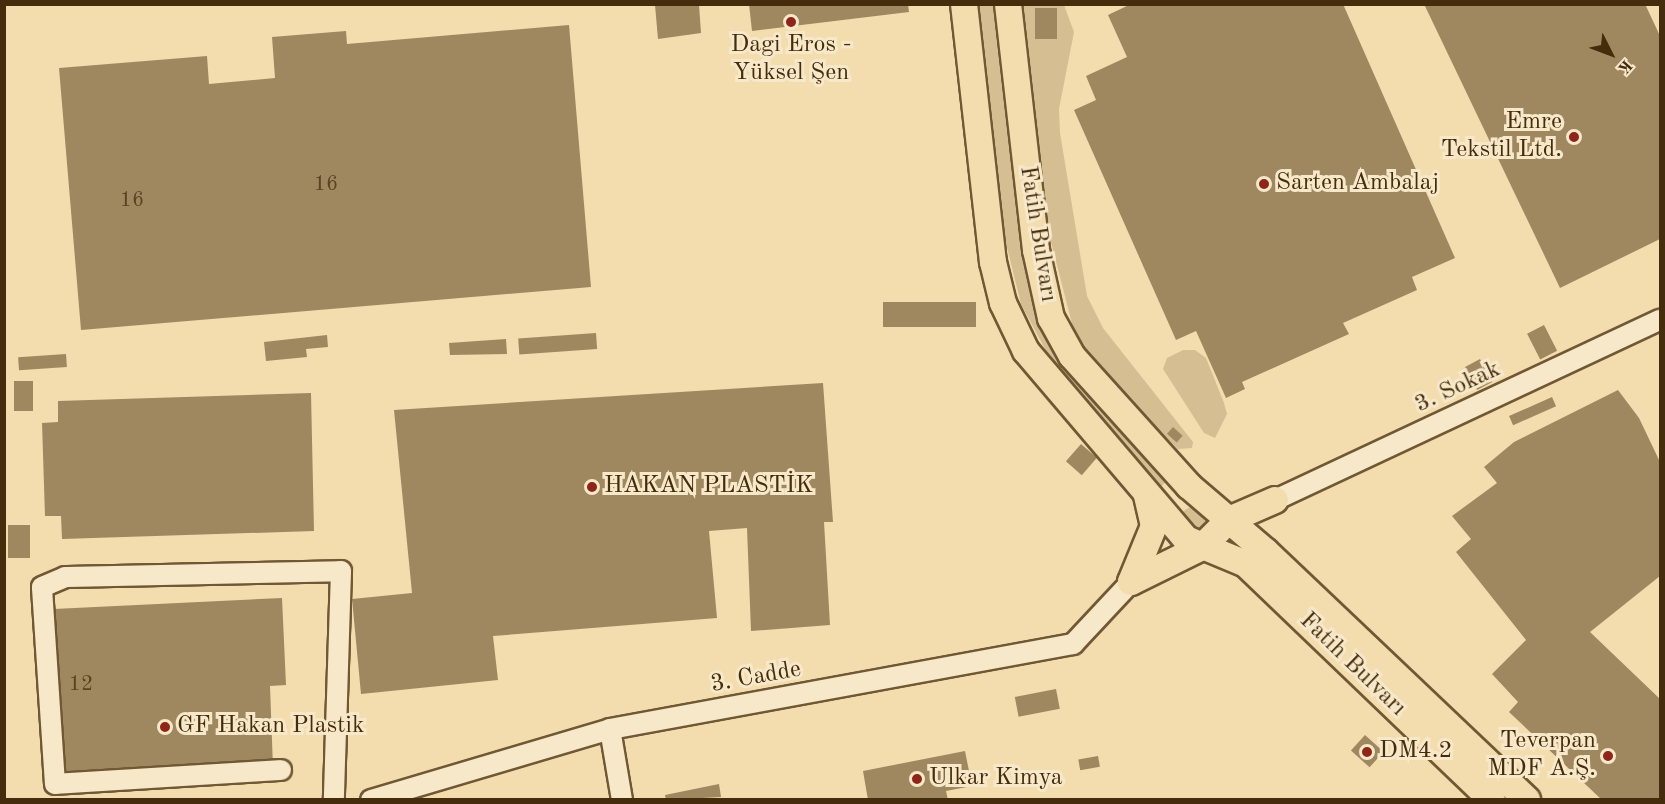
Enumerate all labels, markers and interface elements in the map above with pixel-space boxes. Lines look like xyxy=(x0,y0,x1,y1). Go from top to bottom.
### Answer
marker: Dagi Eros - Yüksel Şen xyxy=(784,15,798,29)
north arrow xyxy=(1581,24,1641,84)
place label: Dagi Eros - Yüksel Şen xyxy=(730,32,852,88)
text: K xyxy=(1614,56,1634,76)
place label: Emre Tekstil Ltd. xyxy=(1441,109,1562,165)
marker: Emre Tekstil Ltd. xyxy=(1567,130,1581,144)
street label: Fatih Bulvarı xyxy=(1012,164,1062,304)
place label: Sarten Ambalaj xyxy=(1276,170,1439,198)
house number: 16 xyxy=(314,172,338,198)
marker: Sarten Ambalaj xyxy=(1257,177,1271,191)
house number: 16 xyxy=(120,188,144,214)
street label: 3. Sokak xyxy=(1411,356,1505,420)
place label: HAKAN PLASTİK xyxy=(604,473,813,501)
marker: HAKAN PLASTİK xyxy=(585,480,599,494)
street label: Fatih Bulvarı xyxy=(1293,607,1411,723)
street label: 3. Cadde xyxy=(708,656,804,700)
house number: 12 xyxy=(69,672,93,698)
place label: GF Hakan Plastik xyxy=(177,713,364,741)
marker: GF Hakan Plastik xyxy=(158,720,172,734)
place label: Teverpan MDF A.Ş. xyxy=(1488,728,1596,784)
place label: DM4.2 xyxy=(1379,738,1452,766)
marker: DM4.2 xyxy=(1360,745,1374,759)
marker: Teverpan MDF A.Ş. xyxy=(1601,749,1615,763)
place label: Ulkar Kimya xyxy=(929,765,1063,793)
marker: Ulkar Kimya xyxy=(910,772,924,786)

